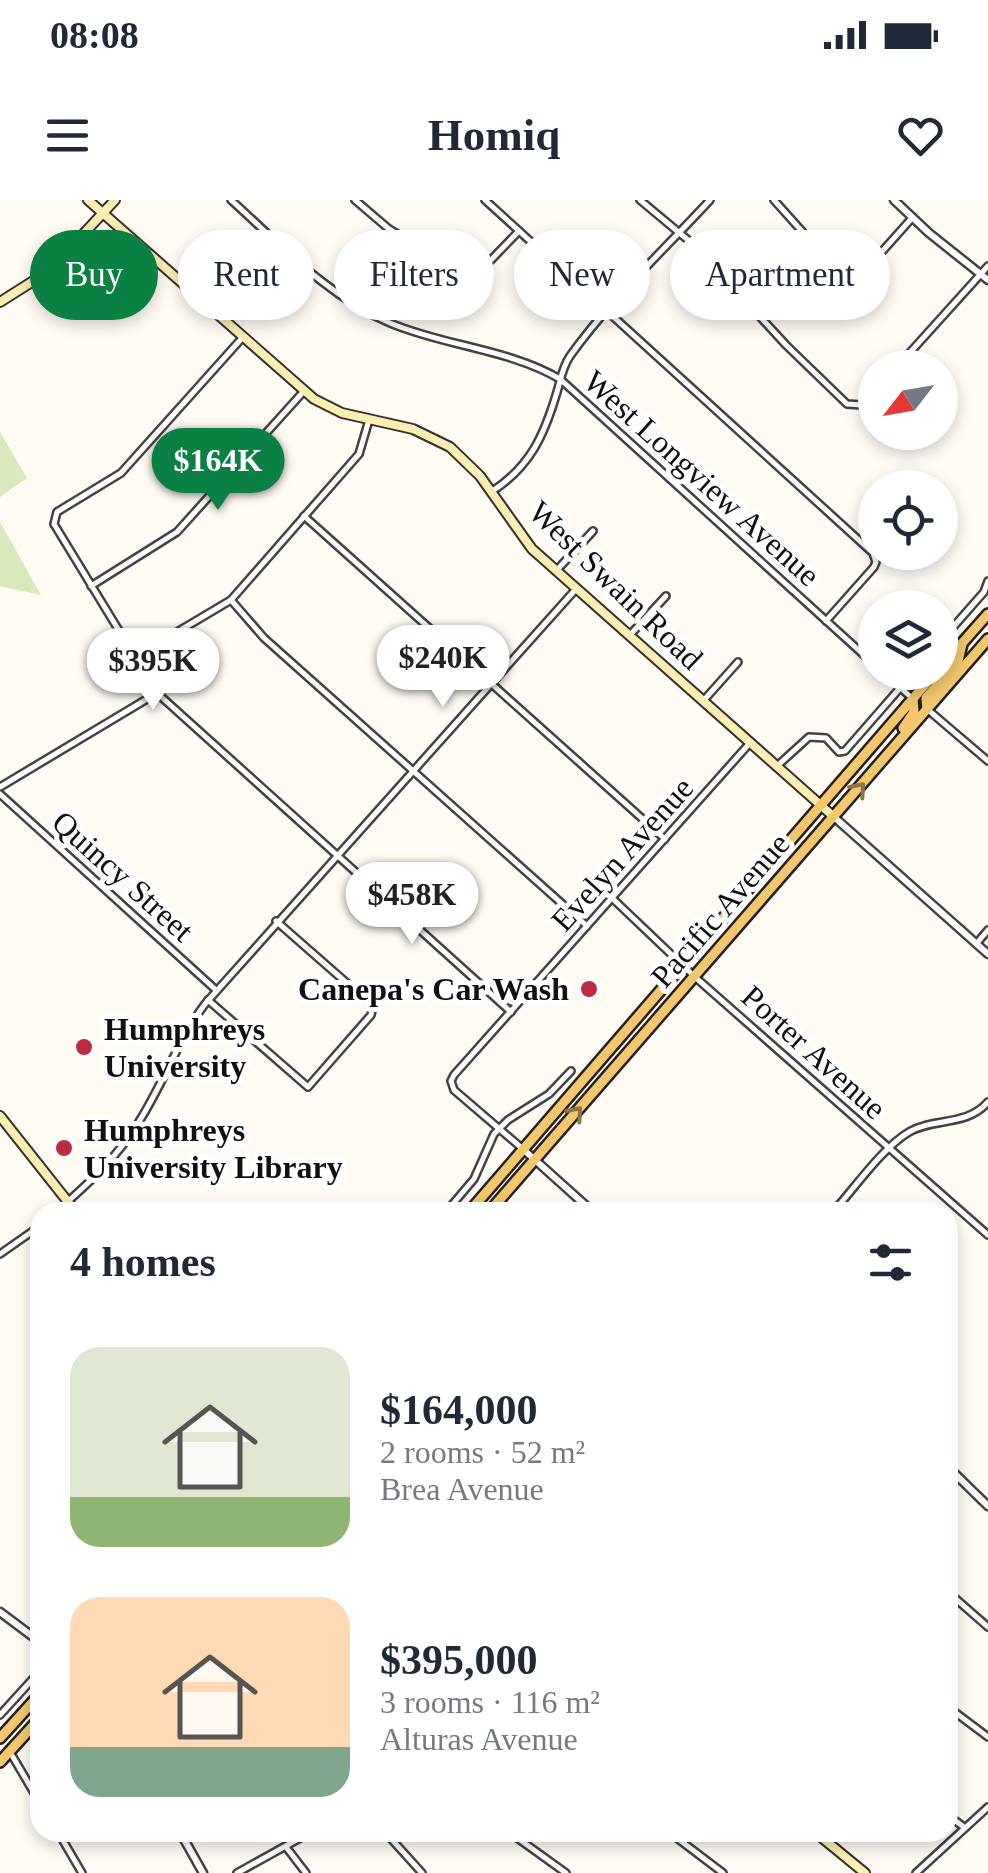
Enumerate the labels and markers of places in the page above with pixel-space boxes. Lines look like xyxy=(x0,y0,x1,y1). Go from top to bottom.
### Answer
pin: $164K xyxy=(148,428,288,513)
pin: $240K xyxy=(373,625,513,710)
pin: $395K xyxy=(83,628,223,713)
pin: $458K xyxy=(342,862,482,947)
place label: Canepa's Car Wash xyxy=(298,971,569,1007)
marker: Canepa's Car Wash xyxy=(578,978,600,1000)
place label: Humphreys University xyxy=(104,1011,265,1084)
marker: Humphreys University xyxy=(73,1036,95,1058)
place label: Humphreys University Library xyxy=(84,1112,343,1185)
marker: Humphreys University Library xyxy=(53,1137,75,1159)

